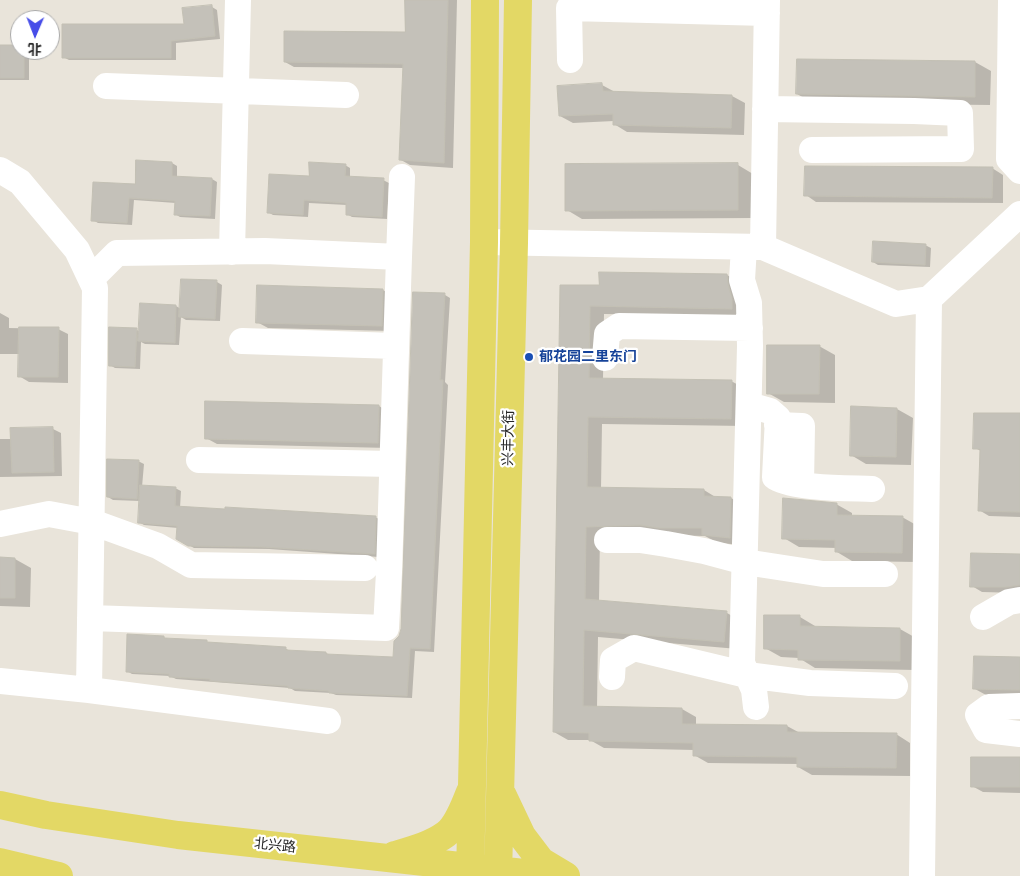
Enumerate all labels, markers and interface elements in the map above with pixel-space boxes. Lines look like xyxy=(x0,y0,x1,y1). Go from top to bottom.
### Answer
north arrow xyxy=(10,10,60,60)
text: 北 xyxy=(28,40,42,58)
place label: 郁花园二里东门 xyxy=(539,349,637,365)
marker: 郁花园二里东门 xyxy=(523,351,535,363)
street label: 兴丰大街 xyxy=(500,410,518,466)
street label: 北兴路 xyxy=(253,835,297,857)

